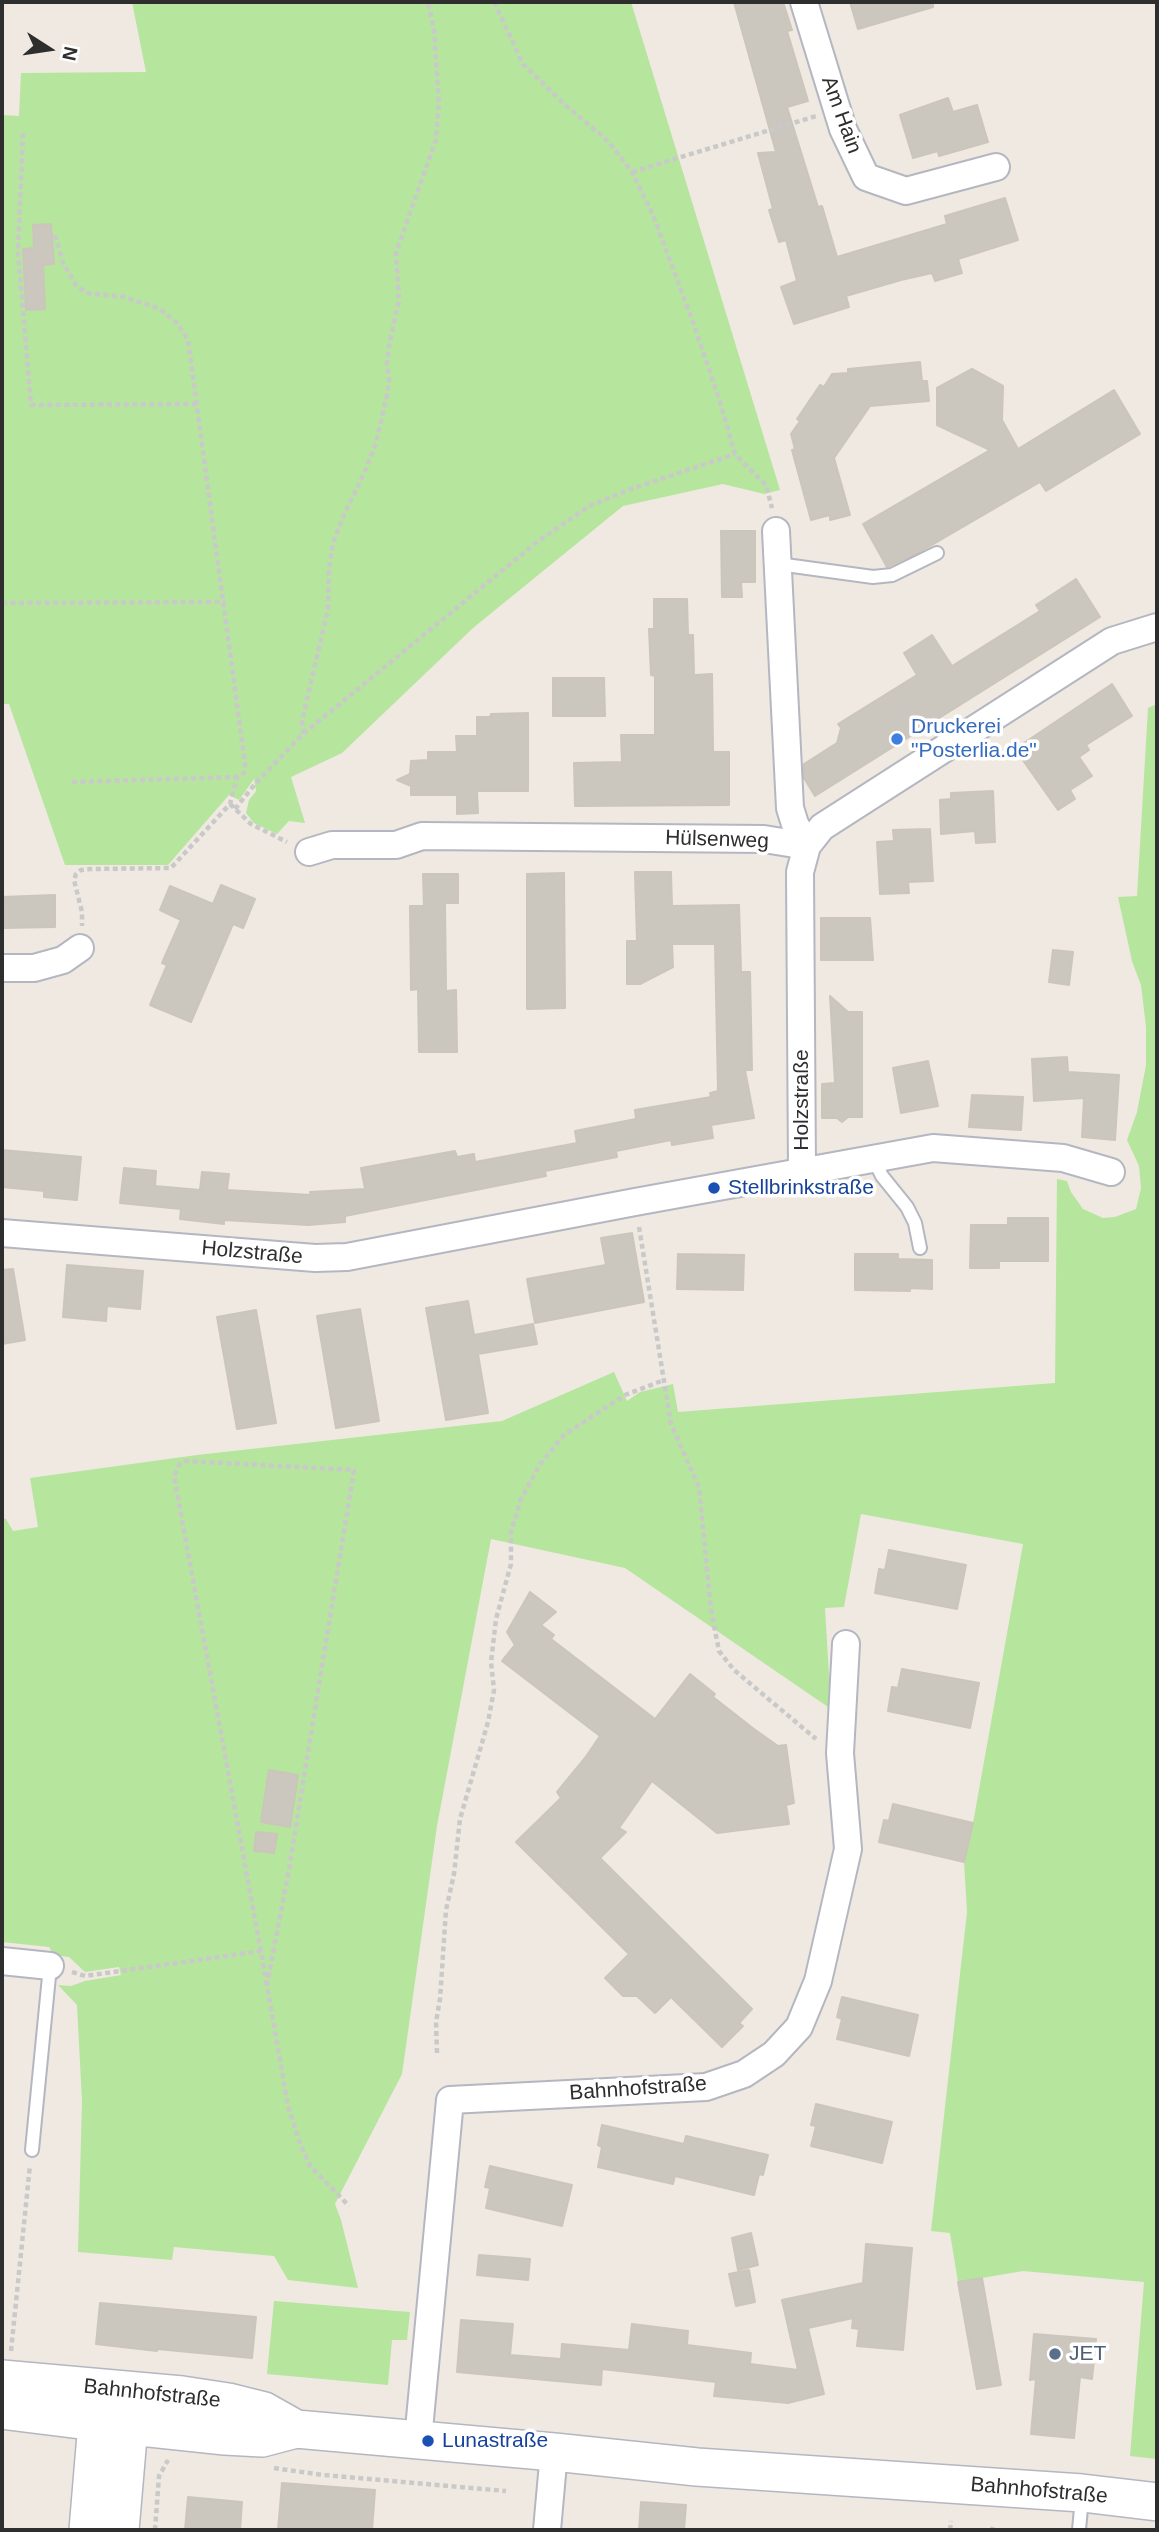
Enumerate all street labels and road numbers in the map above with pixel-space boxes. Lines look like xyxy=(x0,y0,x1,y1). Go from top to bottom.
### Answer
street label: Am Hain xyxy=(815,73,867,157)
street label: Hülsenweg xyxy=(665,826,769,854)
street label: Holzstraße xyxy=(789,1049,815,1151)
street label: Holzstraße xyxy=(200,1236,304,1270)
street label: Bahnhofstraße xyxy=(568,2072,708,2106)
street label: Bahnhofstraße xyxy=(82,2374,222,2414)
street label: Bahnhofstraße xyxy=(969,2472,1109,2510)

